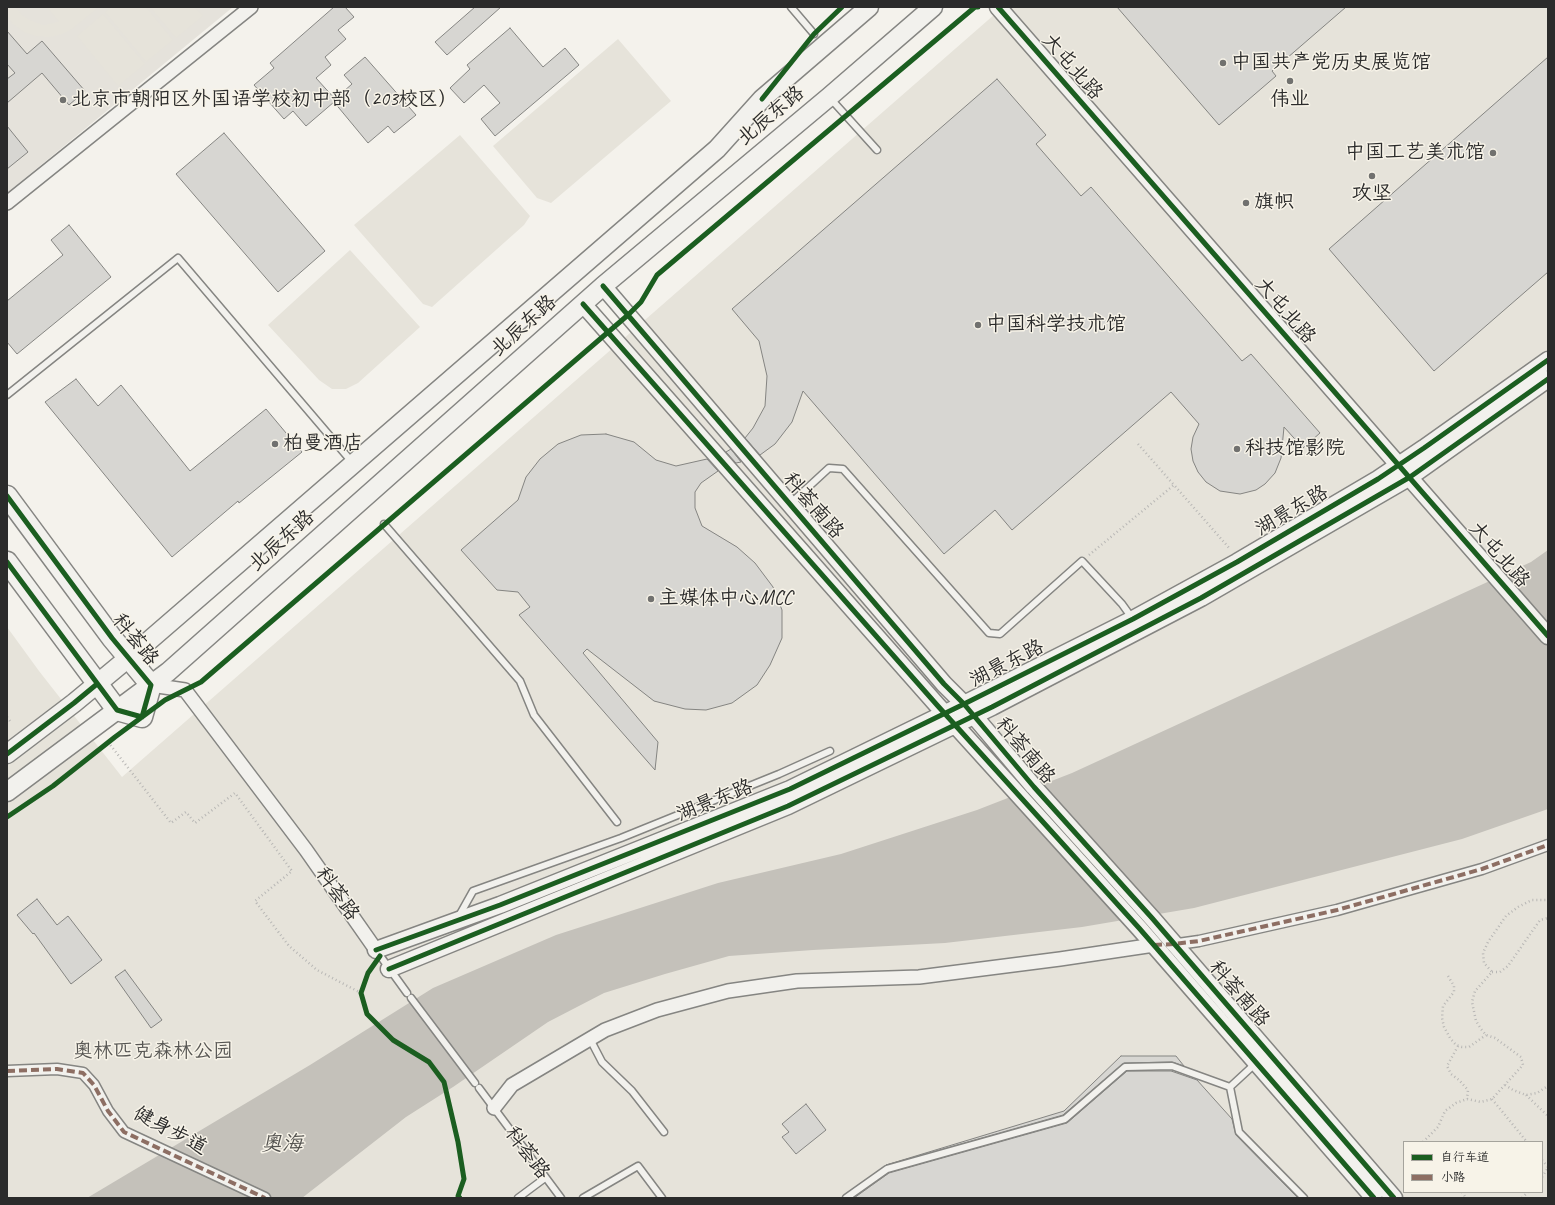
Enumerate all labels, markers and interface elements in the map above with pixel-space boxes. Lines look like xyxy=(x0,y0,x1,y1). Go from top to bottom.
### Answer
street label: 大屯北路 xyxy=(1037,29,1107,105)
place label: 中国共产党历史展览馆 xyxy=(1231,51,1431,75)
marker: 中国共产党历史展览馆 xyxy=(1218,58,1228,68)
marker: 伟业 xyxy=(1285,76,1295,86)
street label: 北辰东路 xyxy=(733,81,809,151)
place label: 北京市朝阳区外国语学校初中部（203校区） xyxy=(71,88,458,112)
place label: 伟业 xyxy=(1270,88,1310,112)
marker: 北京市朝阳区外国语学校初中部（203校区） xyxy=(58,95,68,105)
place label: 中国工艺美术馆 xyxy=(1345,141,1485,165)
marker: 中国工艺美术馆 xyxy=(1488,148,1498,158)
marker: 攻坚 xyxy=(1367,171,1377,181)
place label: 攻坚 xyxy=(1352,182,1392,206)
place label: 旗帜 xyxy=(1254,191,1294,215)
marker: 旗帜 xyxy=(1241,198,1251,208)
street label: 大屯北路 xyxy=(1250,273,1320,349)
street label: 北辰东路 xyxy=(486,290,562,362)
place label: 中国科学技术馆 xyxy=(986,313,1126,337)
marker: 中国科学技术馆 xyxy=(973,320,983,330)
place label: 柏曼酒店 xyxy=(283,432,363,456)
place label: 科技馆影院 xyxy=(1245,437,1345,461)
marker: 柏曼酒店 xyxy=(270,439,280,449)
marker: 科技馆影院 xyxy=(1232,444,1242,454)
street label: 科荟南路 xyxy=(778,468,848,544)
street label: 湖景东路 xyxy=(1251,481,1333,541)
street label: 北辰东路 xyxy=(244,505,320,577)
street label: 大屯北路 xyxy=(1464,517,1534,593)
place label: 主媒体中心MCC xyxy=(659,587,793,611)
marker: 主媒体中心MCC xyxy=(646,594,656,604)
street label: 科荟路 xyxy=(107,609,163,671)
street label: 湖景东路 xyxy=(966,635,1048,693)
street label: 科荟南路 xyxy=(990,713,1060,789)
street label: 湖景东路 xyxy=(673,775,757,827)
street label: 科荟路 xyxy=(310,863,364,925)
street label: 科荟南路 xyxy=(1204,956,1274,1032)
park label: 奥林匹克森林公园 xyxy=(73,1040,233,1064)
street label: 健身步道 xyxy=(129,1102,211,1160)
street label: 科荟路 xyxy=(499,1122,555,1184)
water label: 奥海 xyxy=(261,1131,303,1157)
legend xyxy=(1403,1141,1543,1193)
text: 自行车道 xyxy=(1441,1149,1489,1165)
text: 小路 xyxy=(1441,1169,1465,1185)

